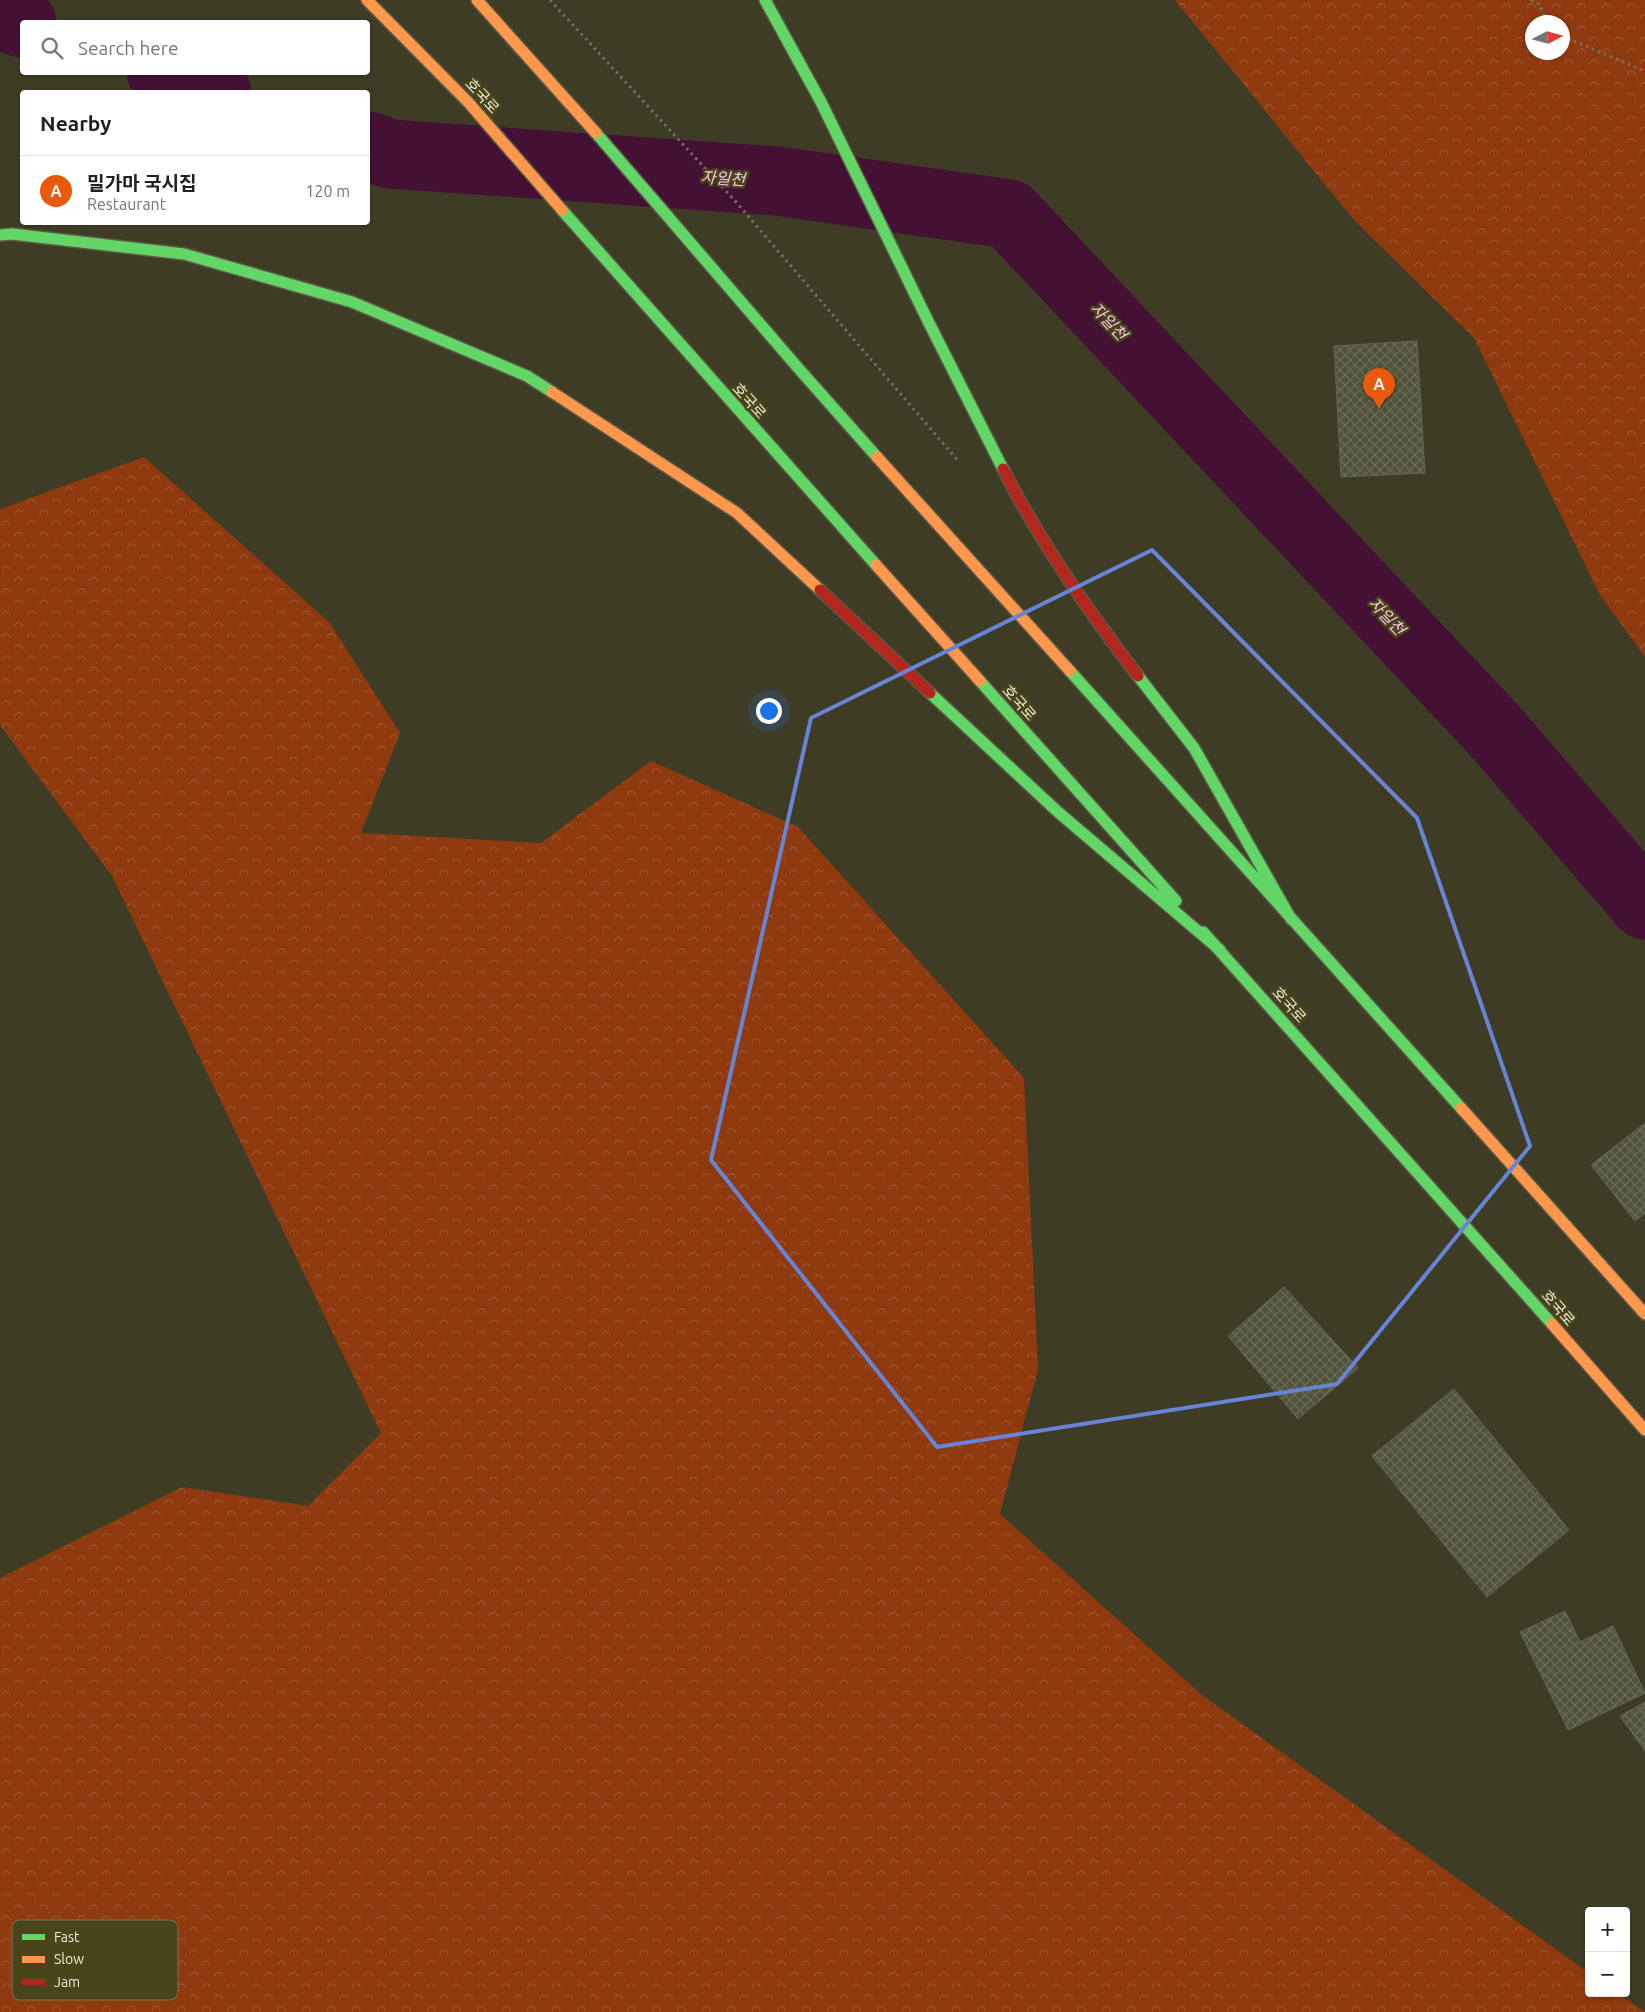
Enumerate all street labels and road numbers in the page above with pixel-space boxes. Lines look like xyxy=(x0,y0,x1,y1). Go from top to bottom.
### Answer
street label: 호국로 xyxy=(462,75,503,117)
street label: 호국로 xyxy=(729,380,770,422)
street label: 호국로 xyxy=(999,682,1040,724)
street label: 호국로 xyxy=(1269,984,1310,1026)
street label: 호국로 xyxy=(1538,1286,1578,1329)

